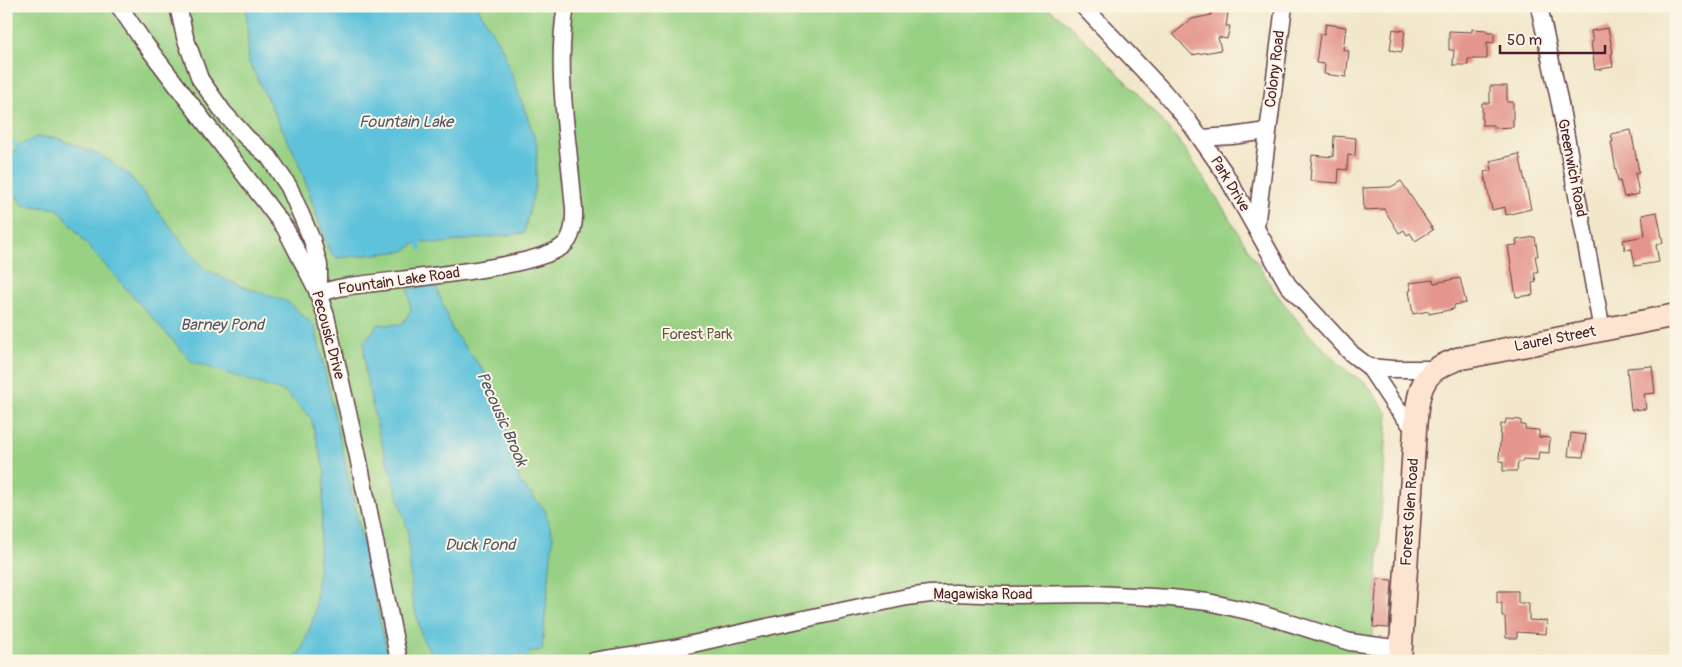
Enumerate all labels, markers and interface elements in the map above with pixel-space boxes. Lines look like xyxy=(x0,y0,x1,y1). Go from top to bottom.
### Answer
scale bar xyxy=(1500,22,1604,54)
street label: Colony Road xyxy=(1261,29,1289,109)
text: 50 m xyxy=(1507,31,1542,50)
water label: Fountain Lake xyxy=(359,112,455,132)
street label: Greenwich Road xyxy=(1553,117,1591,219)
street label: Park Drive xyxy=(1206,153,1254,216)
street label: Fountain Lake Road xyxy=(337,263,461,299)
street label: Pecousic Drive xyxy=(307,289,349,382)
water label: Barney Pond xyxy=(180,315,266,335)
street label: Laurel Street xyxy=(1513,322,1598,356)
park label: Forest Park xyxy=(661,325,733,344)
water label: Pecousic Brook xyxy=(472,369,532,471)
street label: Forest Glen Road xyxy=(1397,457,1423,567)
water label: Duck Pond xyxy=(445,535,517,555)
street label: Magawiska Road xyxy=(933,585,1033,604)

